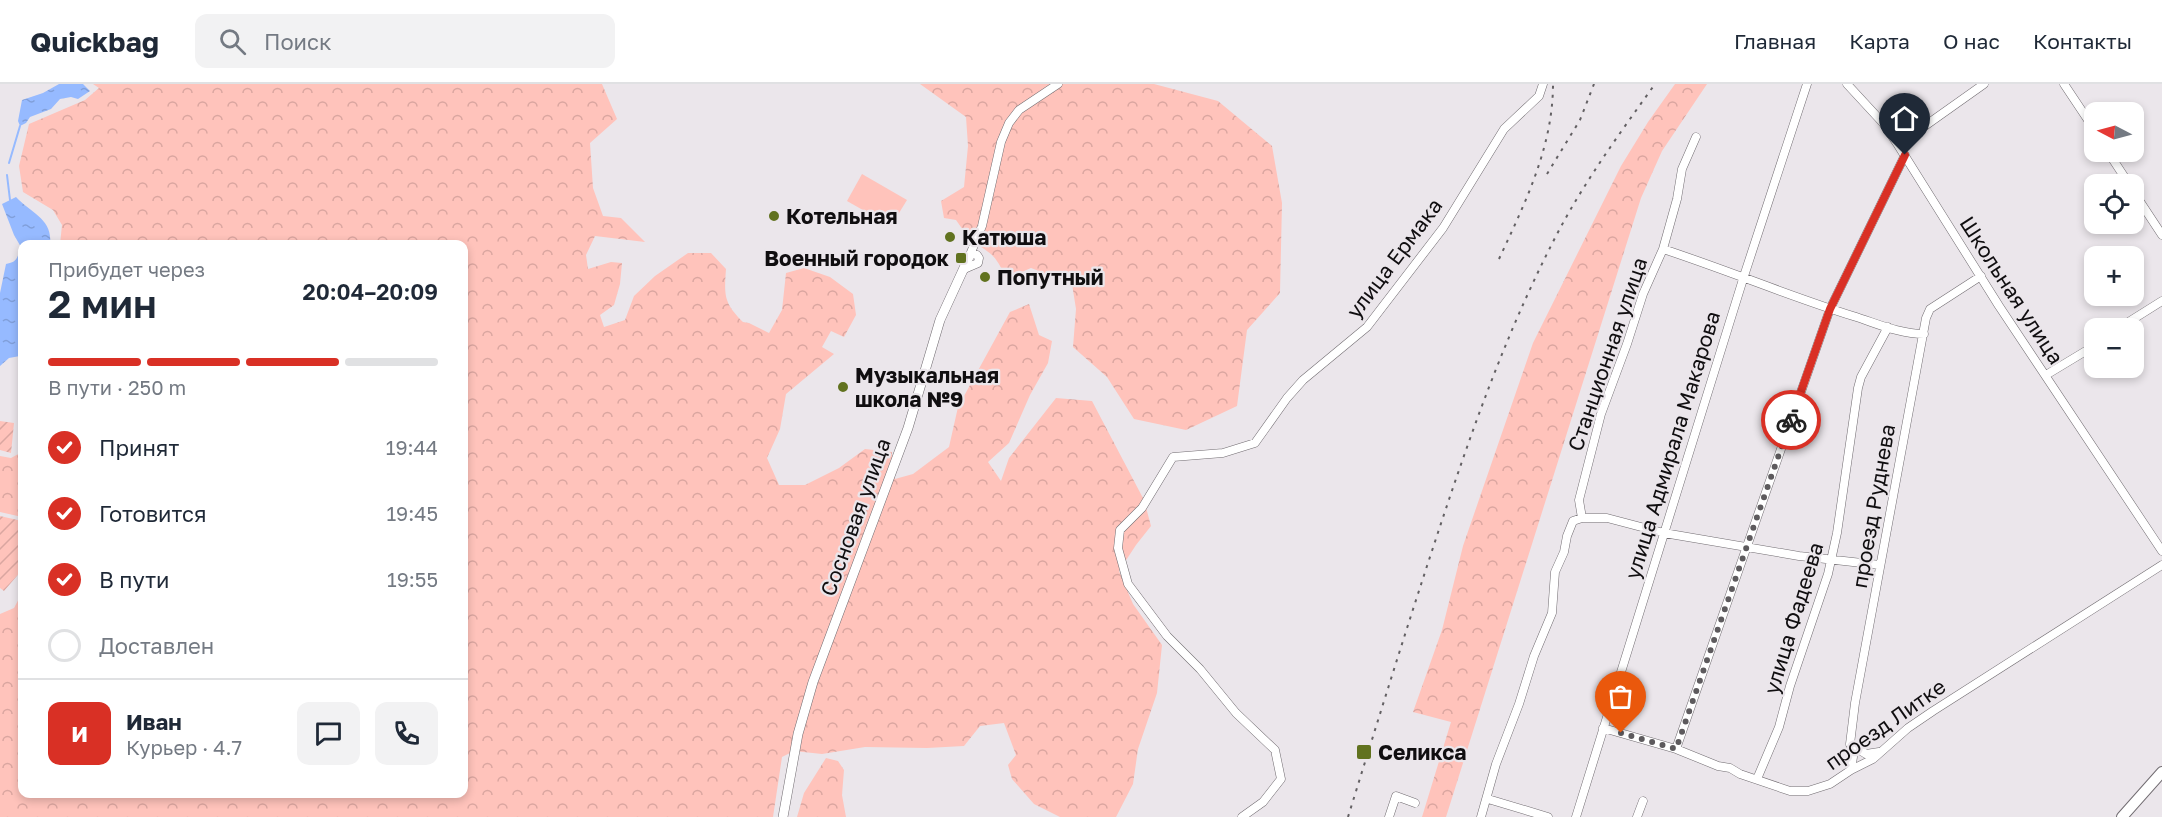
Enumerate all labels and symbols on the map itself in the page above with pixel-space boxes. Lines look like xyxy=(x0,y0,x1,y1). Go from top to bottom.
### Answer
pin xyxy=(1879,93,1930,155)
north arrow xyxy=(2084,102,2144,162)
street label: улица Ермака xyxy=(1341,193,1447,323)
place label: Котельная xyxy=(786,203,898,229)
marker: Котельная xyxy=(767,209,781,223)
street label: Школьная улица xyxy=(1954,211,2070,369)
place label: Катюша xyxy=(962,224,1046,250)
marker: Катюша xyxy=(943,230,957,244)
place label: Военный городок xyxy=(764,245,949,271)
marker: Военный городок xyxy=(954,251,968,265)
street label: Станционная улица xyxy=(1562,254,1652,454)
place label: Попутный xyxy=(997,264,1103,290)
marker: Попутный xyxy=(978,270,992,284)
street label: улица Адмирала Макарова xyxy=(1619,308,1725,582)
place label: Музыкальная школа №9 xyxy=(855,362,999,412)
marker: Музыкальная школа №9 xyxy=(836,380,850,394)
courier xyxy=(1761,390,1821,450)
street label: проезд Руднева xyxy=(1846,422,1900,590)
street label: Сосновая улица xyxy=(814,434,896,600)
street label: улица Фадеева xyxy=(1758,539,1828,697)
pin xyxy=(1595,671,1646,733)
street label: проезд Литке xyxy=(1820,673,1950,775)
place label: Селикса xyxy=(1378,739,1466,765)
marker: Селикса xyxy=(1355,743,1373,761)

